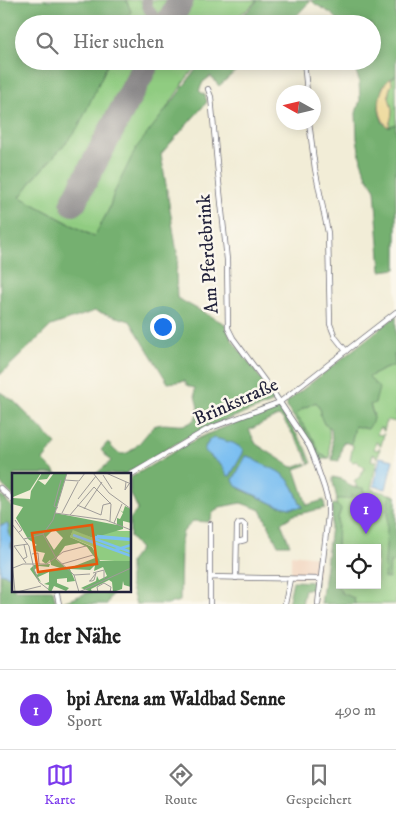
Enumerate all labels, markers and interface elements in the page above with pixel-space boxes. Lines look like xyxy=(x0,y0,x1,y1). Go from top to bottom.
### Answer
search box xyxy=(15,15,381,70)
icon: search xyxy=(33,29,61,57)
text: Hier suchen xyxy=(73,31,164,54)
north arrow xyxy=(276,85,321,130)
street label: Am Pferdebrink xyxy=(192,193,224,315)
your location xyxy=(150,314,176,340)
street label: Brinkstraße xyxy=(190,373,282,431)
inset map xyxy=(12,473,131,592)
pin: 1 xyxy=(350,493,382,534)
map controls xyxy=(336,544,381,589)
button: locate xyxy=(336,544,381,589)
text: In der Nähe xyxy=(20,624,121,650)
text: bpi Arena am Waldbad Senne xyxy=(67,688,285,711)
text: 1 xyxy=(33,700,39,720)
text: 490 m xyxy=(335,700,376,720)
text: Sport xyxy=(67,711,102,731)
tab: Karte xyxy=(44,761,76,809)
tab: Route xyxy=(164,761,197,809)
tab: Gespeichert xyxy=(286,761,352,809)

